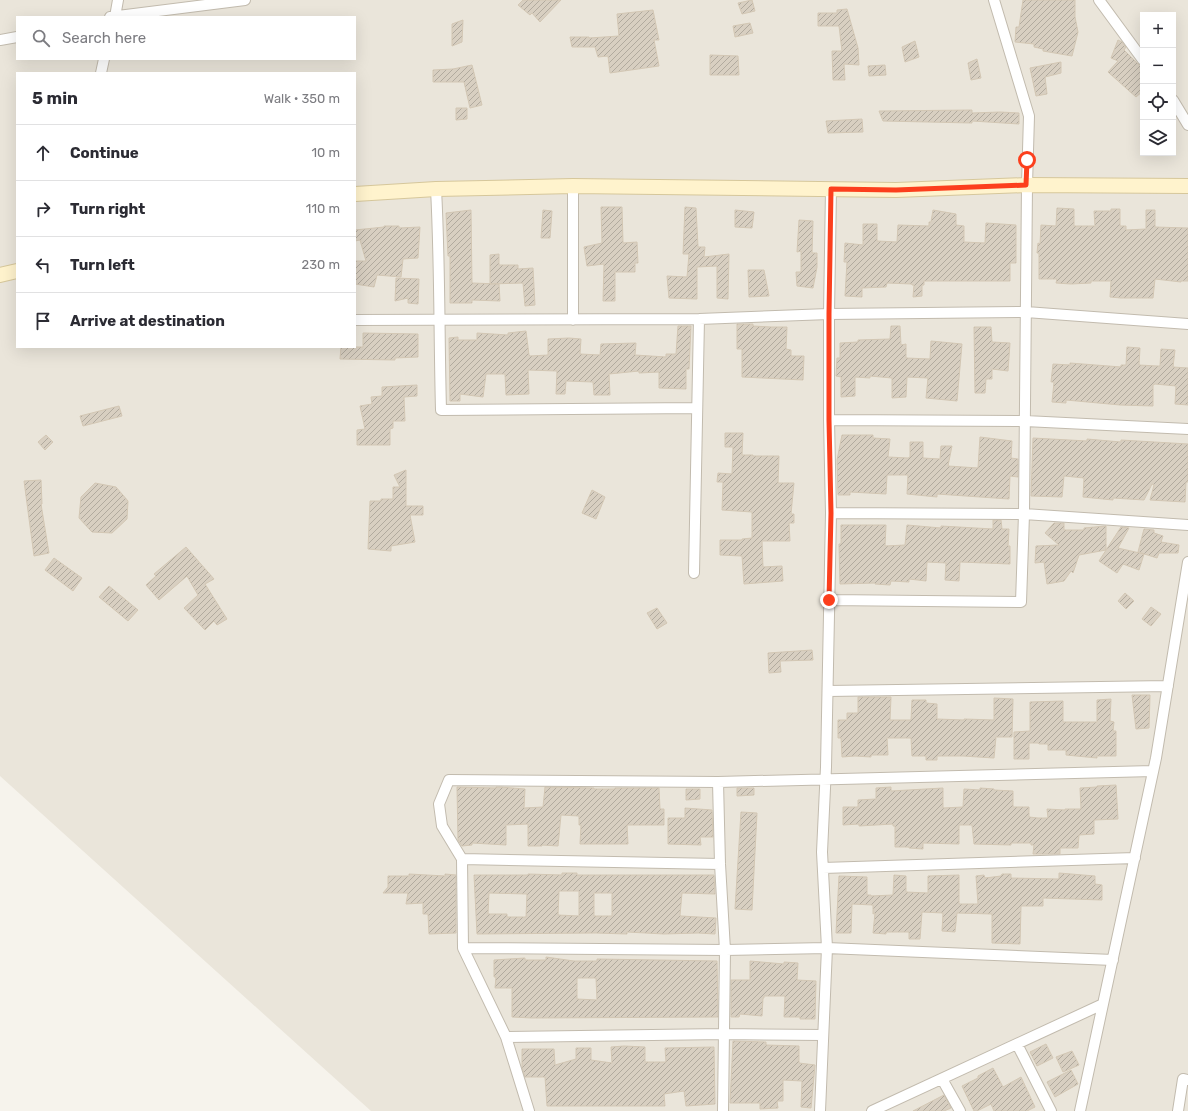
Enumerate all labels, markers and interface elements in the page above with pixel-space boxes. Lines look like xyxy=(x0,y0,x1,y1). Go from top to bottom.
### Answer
map controls xyxy=(1140,12,1176,156)
button: + xyxy=(1140,12,1176,48)
search box xyxy=(16,16,356,60)
icon: search xyxy=(30,27,52,49)
text: Search here xyxy=(62,29,146,47)
button: − xyxy=(1140,48,1176,84)
button: locate xyxy=(1140,84,1176,120)
text: 5 min xyxy=(32,88,78,108)
text: Walk · 350 m xyxy=(264,91,340,106)
button: layers xyxy=(1140,120,1176,156)
icon: ahead xyxy=(32,142,54,164)
text: Continue xyxy=(70,144,139,162)
text: 10 m xyxy=(311,145,340,160)
route start xyxy=(1018,151,1036,169)
icon: right xyxy=(32,198,54,220)
text: Turn right xyxy=(70,200,145,218)
text: 110 m xyxy=(306,201,340,216)
icon: left xyxy=(32,254,54,276)
text: Turn left xyxy=(70,256,135,274)
text: 230 m xyxy=(302,257,340,272)
icon: arrive xyxy=(32,310,54,332)
text: Arrive at destination xyxy=(70,312,225,330)
route end xyxy=(820,591,838,609)

